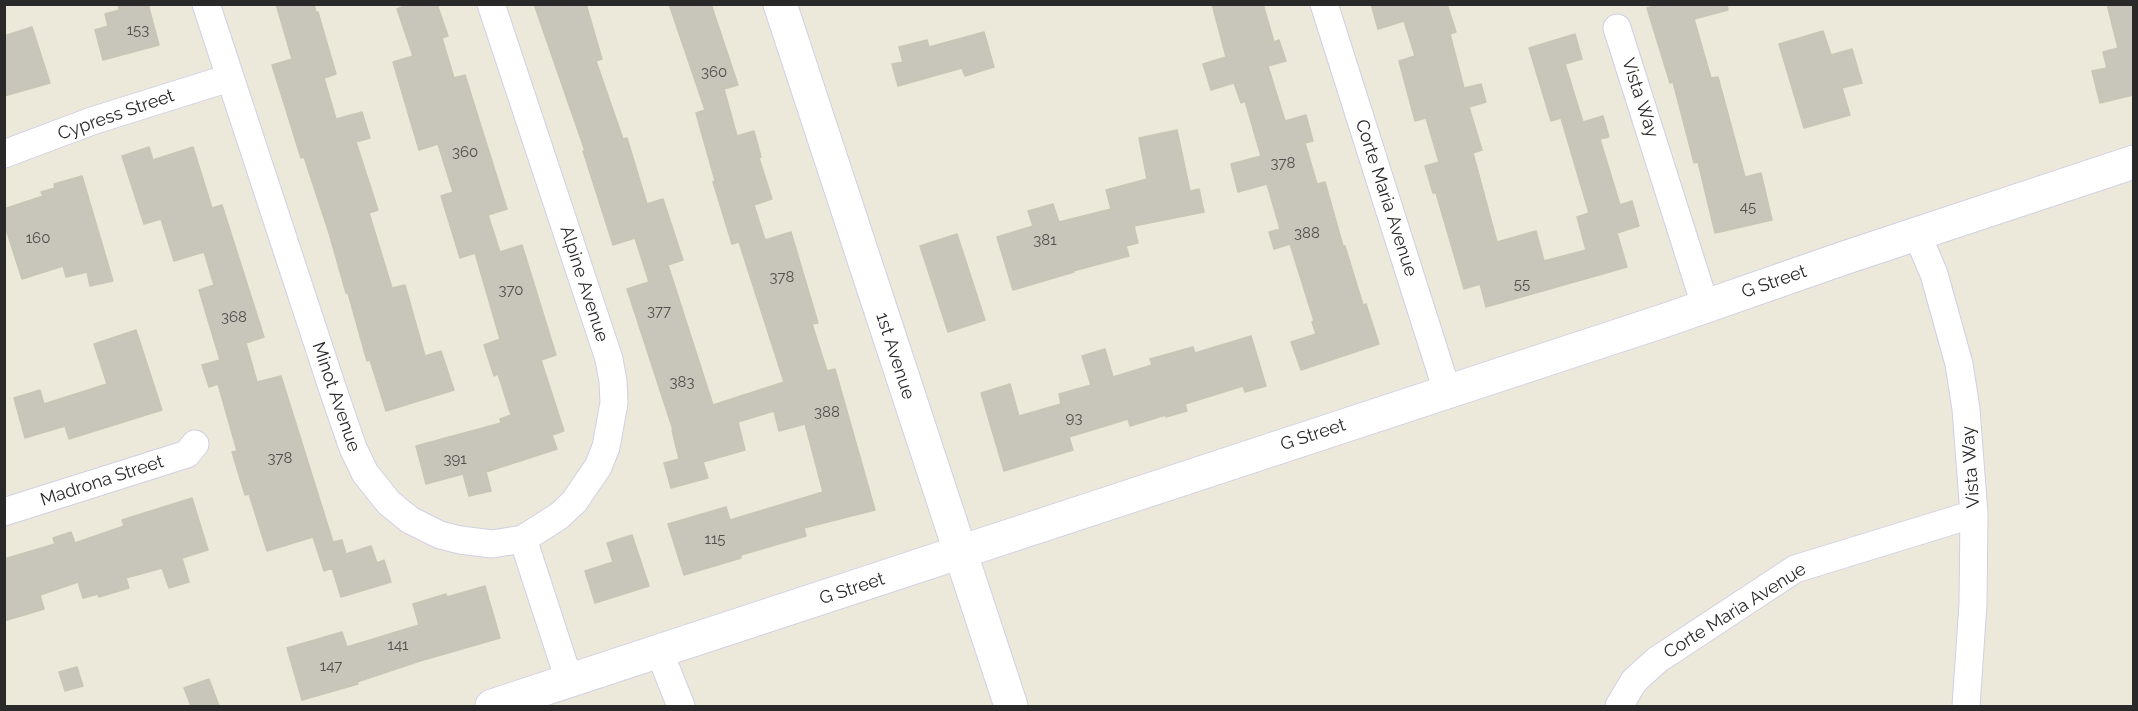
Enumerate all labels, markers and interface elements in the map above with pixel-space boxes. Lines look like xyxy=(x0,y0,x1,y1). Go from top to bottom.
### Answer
house number: 153 xyxy=(127,21,149,39)
street label: Vista Way xyxy=(1617,55,1663,141)
house number: 360 xyxy=(701,63,727,81)
street label: Cypress Street xyxy=(55,85,177,145)
street label: Corte Maria Avenue xyxy=(1350,117,1422,279)
house number: 360 xyxy=(452,143,478,161)
house number: 378 xyxy=(1271,154,1295,172)
house number: 45 xyxy=(1740,198,1756,216)
street label: Alpine Avenue xyxy=(555,223,613,345)
house number: 388 xyxy=(1294,224,1320,242)
house number: 160 xyxy=(26,229,50,247)
house number: 381 xyxy=(1033,231,1057,249)
street label: G Street xyxy=(1739,261,1809,303)
house number: 378 xyxy=(770,268,794,286)
house number: 55 xyxy=(1514,275,1530,293)
house number: 370 xyxy=(498,281,524,299)
house number: 377 xyxy=(647,302,671,320)
house number: 368 xyxy=(221,308,247,326)
street label: 1st Avenue xyxy=(871,310,919,402)
street label: Minot Avenue xyxy=(307,339,365,455)
house number: 383 xyxy=(670,373,694,391)
house number: 388 xyxy=(814,403,840,421)
house number: 93 xyxy=(1066,409,1082,427)
street label: G Street xyxy=(1278,414,1348,456)
street label: Vista Way xyxy=(1957,425,1985,509)
house number: 378 xyxy=(268,449,292,467)
house number: 391 xyxy=(443,450,467,468)
street label: Madrona Street xyxy=(38,451,166,511)
house number: 115 xyxy=(704,530,726,548)
street label: Corte Maria Avenue xyxy=(1660,558,1810,664)
street label: G Street xyxy=(817,568,887,610)
house number: 141 xyxy=(387,636,409,654)
house number: 147 xyxy=(320,657,342,675)

